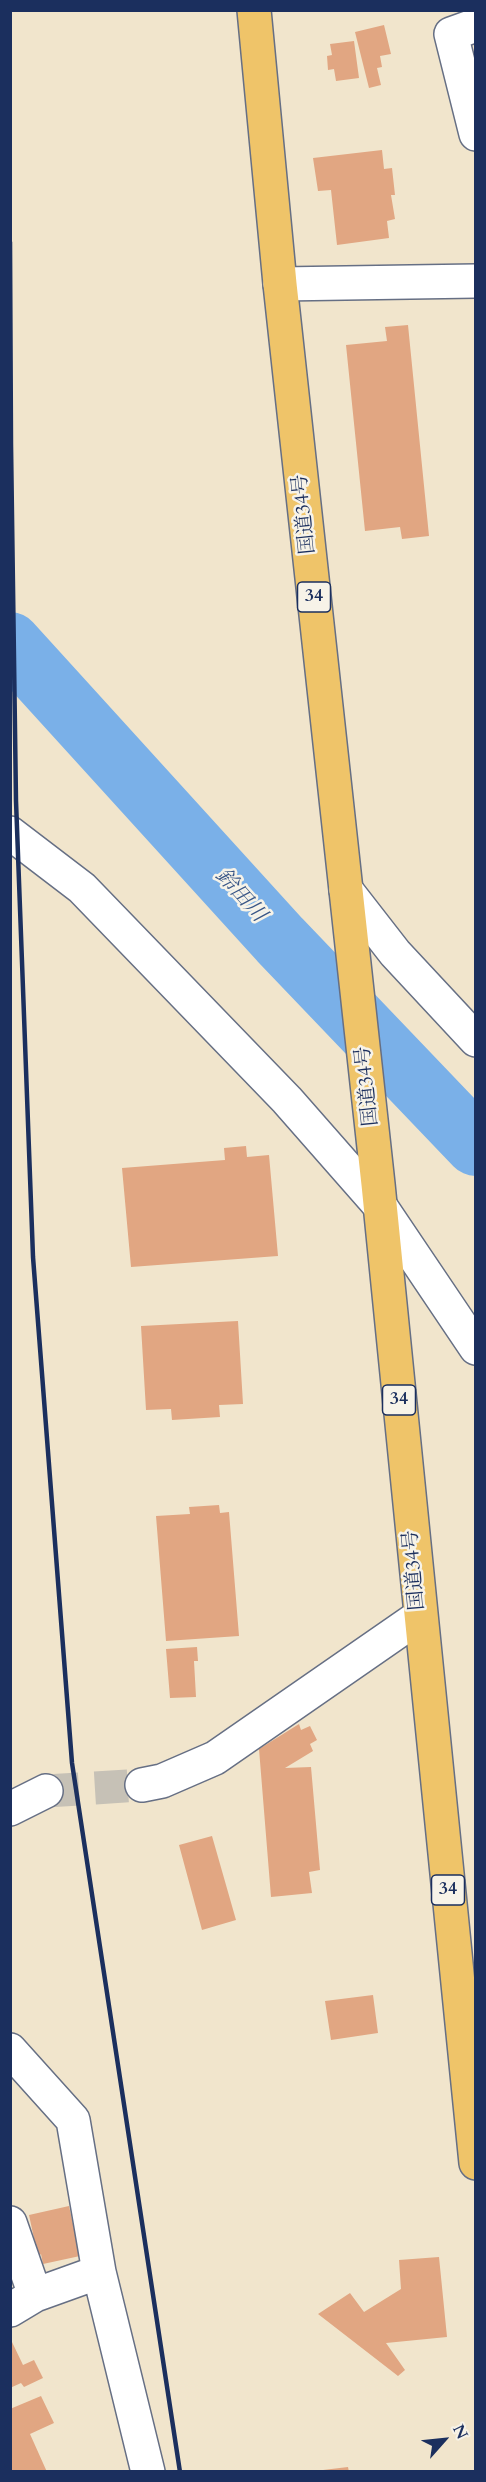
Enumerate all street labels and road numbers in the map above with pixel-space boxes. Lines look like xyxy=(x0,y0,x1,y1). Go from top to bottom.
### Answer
street label: 国道34号 xyxy=(289,473,321,555)
road number: 34 xyxy=(298,582,330,612)
street label: 国道34号 xyxy=(352,1045,384,1127)
road number: 34 xyxy=(382,1385,416,1415)
street label: 国道34号 xyxy=(400,1529,430,1611)
road number: 34 xyxy=(432,1875,464,1905)

